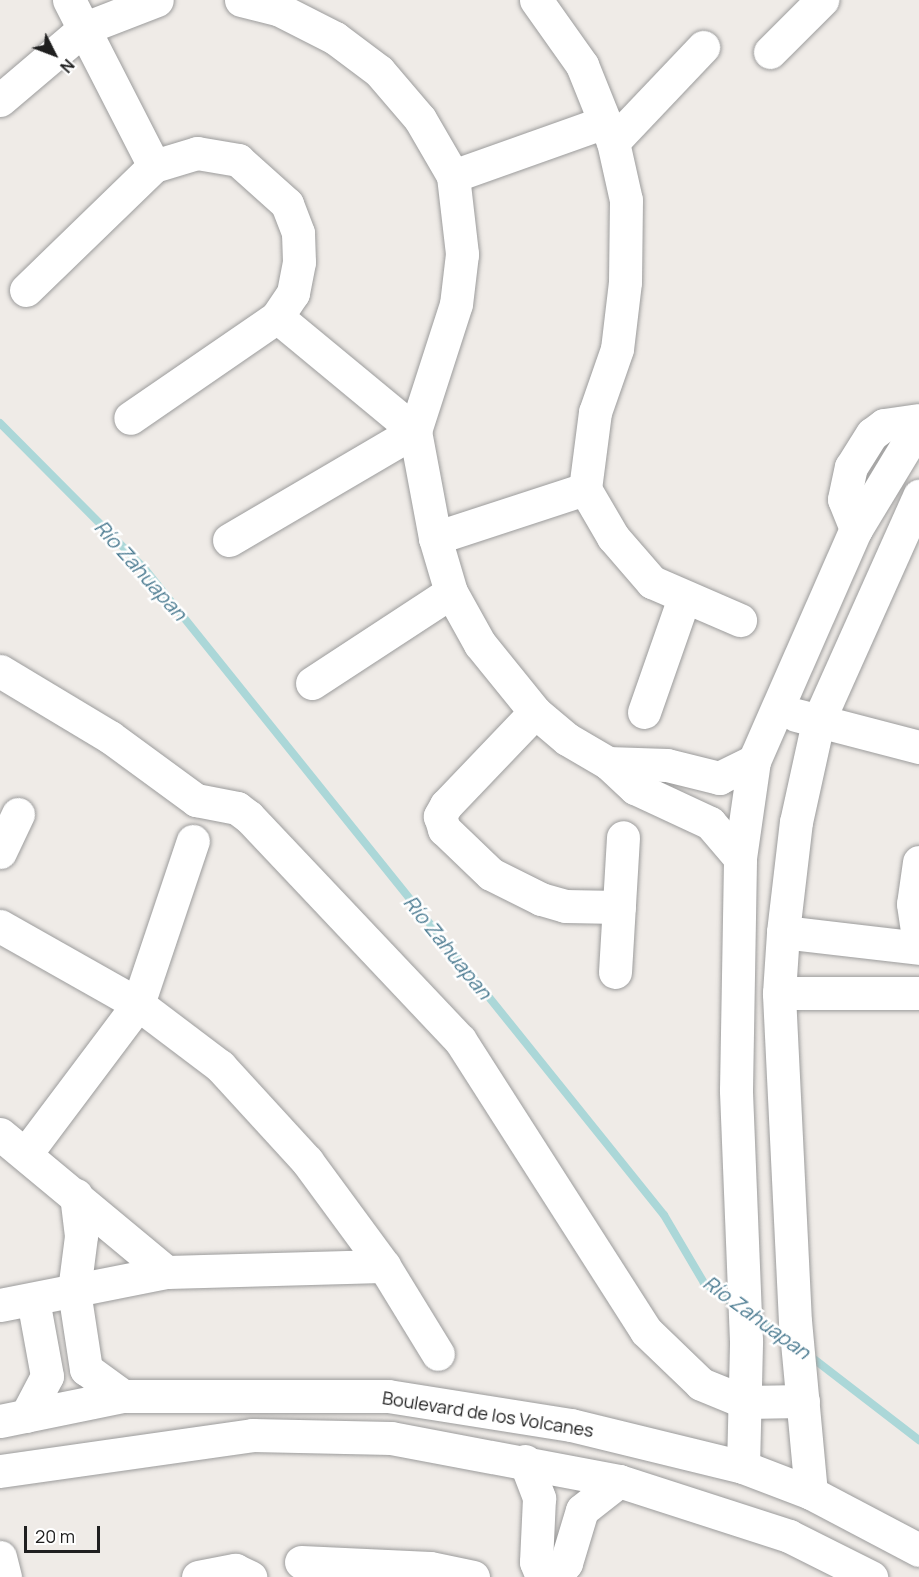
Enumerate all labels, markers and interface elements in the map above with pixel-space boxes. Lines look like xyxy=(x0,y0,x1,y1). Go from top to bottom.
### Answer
north arrow xyxy=(24,24,84,84)
text: N xyxy=(55,54,79,78)
water label: Río Zahuapan xyxy=(90,515,192,625)
water label: Río Zahuapan xyxy=(399,890,497,1004)
water label: Río Zahuapan xyxy=(699,1270,815,1364)
street label: Boulevard de los Volcanes xyxy=(381,1387,595,1441)
scale bar xyxy=(27,1514,104,1552)
text: 20 m xyxy=(35,1524,75,1548)

